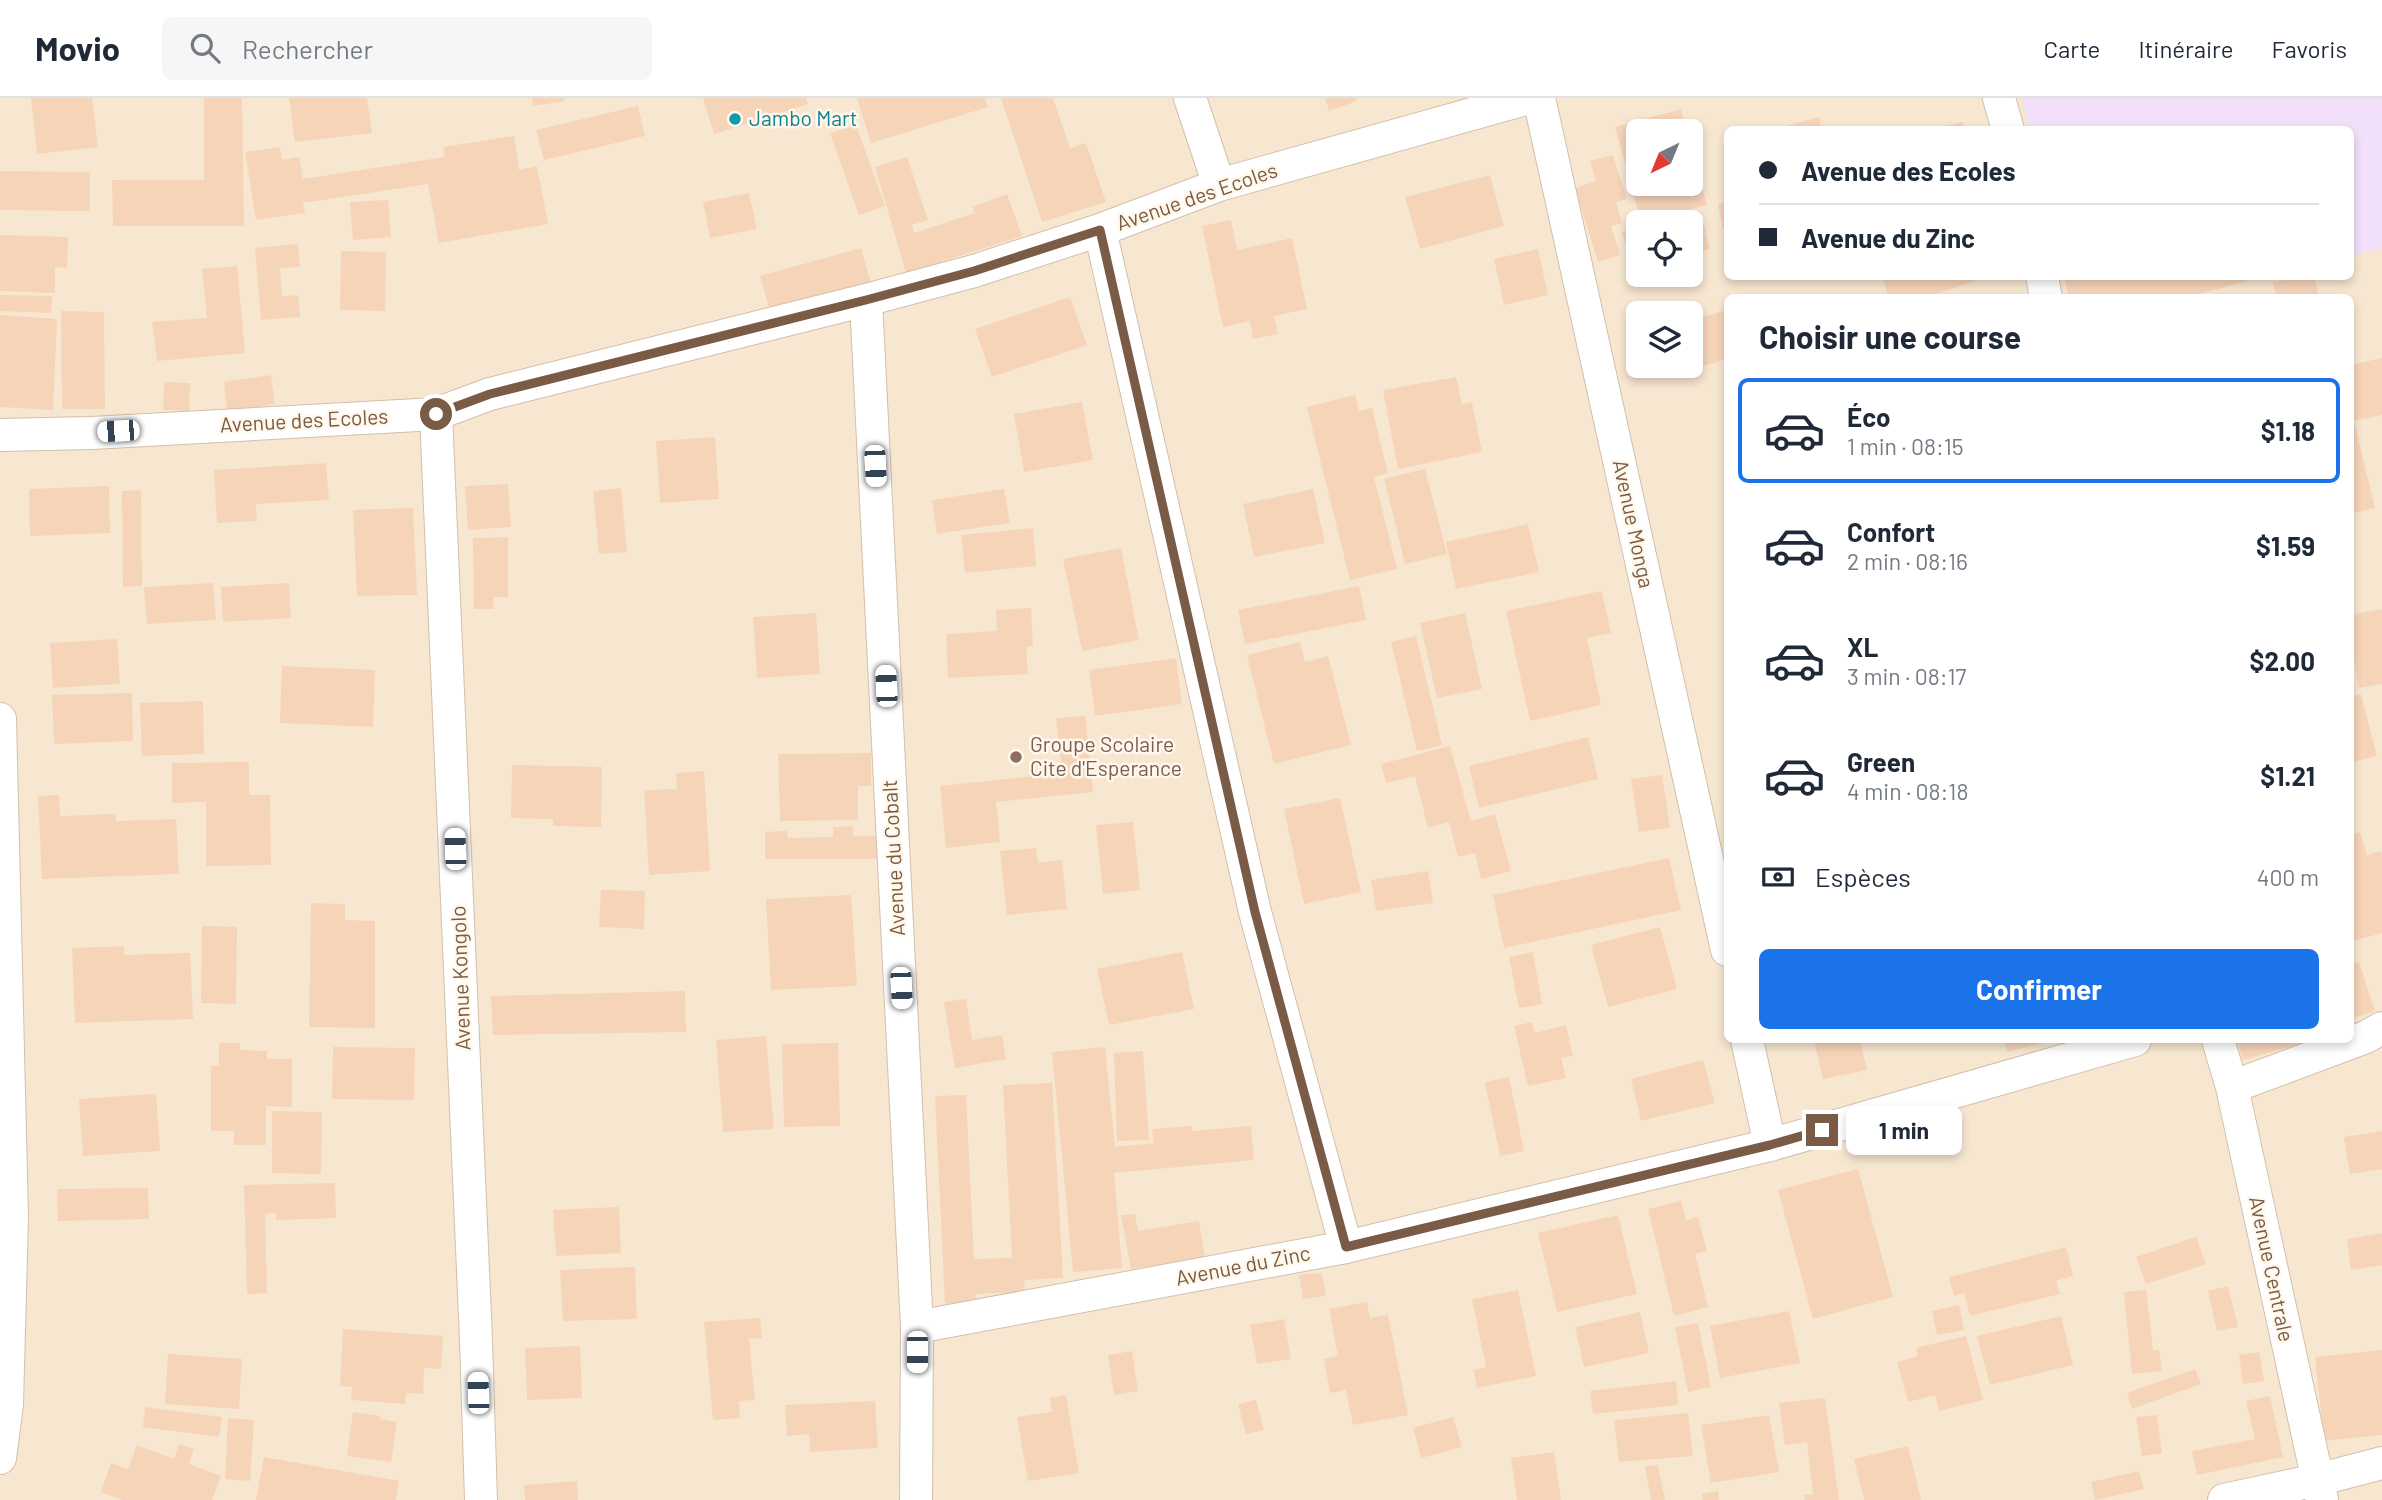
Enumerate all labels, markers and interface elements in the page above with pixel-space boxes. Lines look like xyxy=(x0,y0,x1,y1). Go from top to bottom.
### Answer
search box xyxy=(162,17,652,80)
text: Movio xyxy=(35,28,120,68)
icon: search xyxy=(186,29,224,67)
text: Rechercher xyxy=(242,33,373,64)
text: Carte xyxy=(2044,34,2100,63)
text: Itinéraire xyxy=(2138,34,2234,63)
text: Favoris xyxy=(2272,34,2347,63)
place label: Jambo Mart xyxy=(749,105,858,130)
marker: Jambo Mart xyxy=(727,111,743,127)
north arrow xyxy=(1626,119,1703,196)
map controls xyxy=(1626,119,1703,378)
text: Avenue des Ecoles xyxy=(1801,155,2016,186)
street label: Avenue des Ecoles xyxy=(1113,156,1280,235)
button: locate xyxy=(1626,210,1703,287)
text: Avenue du Zinc xyxy=(1801,222,1975,253)
button: layers xyxy=(1626,301,1703,378)
text: Choisir une course xyxy=(1759,317,2021,355)
route start xyxy=(420,398,452,430)
icon: car xyxy=(1763,399,1826,462)
text: Éco xyxy=(1847,401,1890,432)
street label: Avenue des Ecoles xyxy=(219,403,389,436)
text: $1.18 xyxy=(2261,415,2315,446)
car xyxy=(97,419,140,443)
text: 1 min · 08:15 xyxy=(1847,432,1964,460)
car xyxy=(864,444,887,488)
street label: Avenue Monga xyxy=(1609,457,1660,590)
icon: car xyxy=(1763,514,1826,577)
text: Confort xyxy=(1847,516,1935,547)
text: $1.59 xyxy=(2256,530,2315,561)
text: 2 min · 08:16 xyxy=(1847,547,1968,575)
icon: car xyxy=(1763,629,1826,692)
text: XL xyxy=(1847,631,1878,662)
text: $2.00 xyxy=(2250,645,2315,676)
text: 3 min · 08:17 xyxy=(1847,662,1966,690)
car xyxy=(875,664,898,708)
place label: Groupe Scolaire Cite d'Esperance xyxy=(1030,731,1182,780)
icon: car xyxy=(1763,744,1826,807)
text: Green xyxy=(1847,746,1915,777)
marker: Groupe Scolaire Cite d'Esperance xyxy=(1008,749,1024,765)
text: $1.21 xyxy=(2260,760,2315,791)
text: 4 min · 08:18 xyxy=(1847,777,1968,805)
street label: Avenue du Cobalt xyxy=(876,779,909,937)
car xyxy=(444,828,467,870)
icon: cash xyxy=(1759,858,1797,896)
text: Espèces xyxy=(1815,861,1911,892)
text: 400 m xyxy=(2257,863,2319,891)
street label: Avenue Kongolo xyxy=(444,905,475,1051)
button: Confirmer xyxy=(1759,949,2319,1029)
car xyxy=(890,966,913,1010)
callout: 1 min xyxy=(1846,1105,1962,1154)
route end xyxy=(1806,1114,1838,1146)
text: 1 min xyxy=(1879,1116,1929,1144)
street label: Avenue Centrale xyxy=(2245,1194,2300,1344)
street label: Avenue du Zinc xyxy=(1173,1239,1312,1290)
car xyxy=(907,1331,928,1373)
car xyxy=(467,1372,490,1414)

